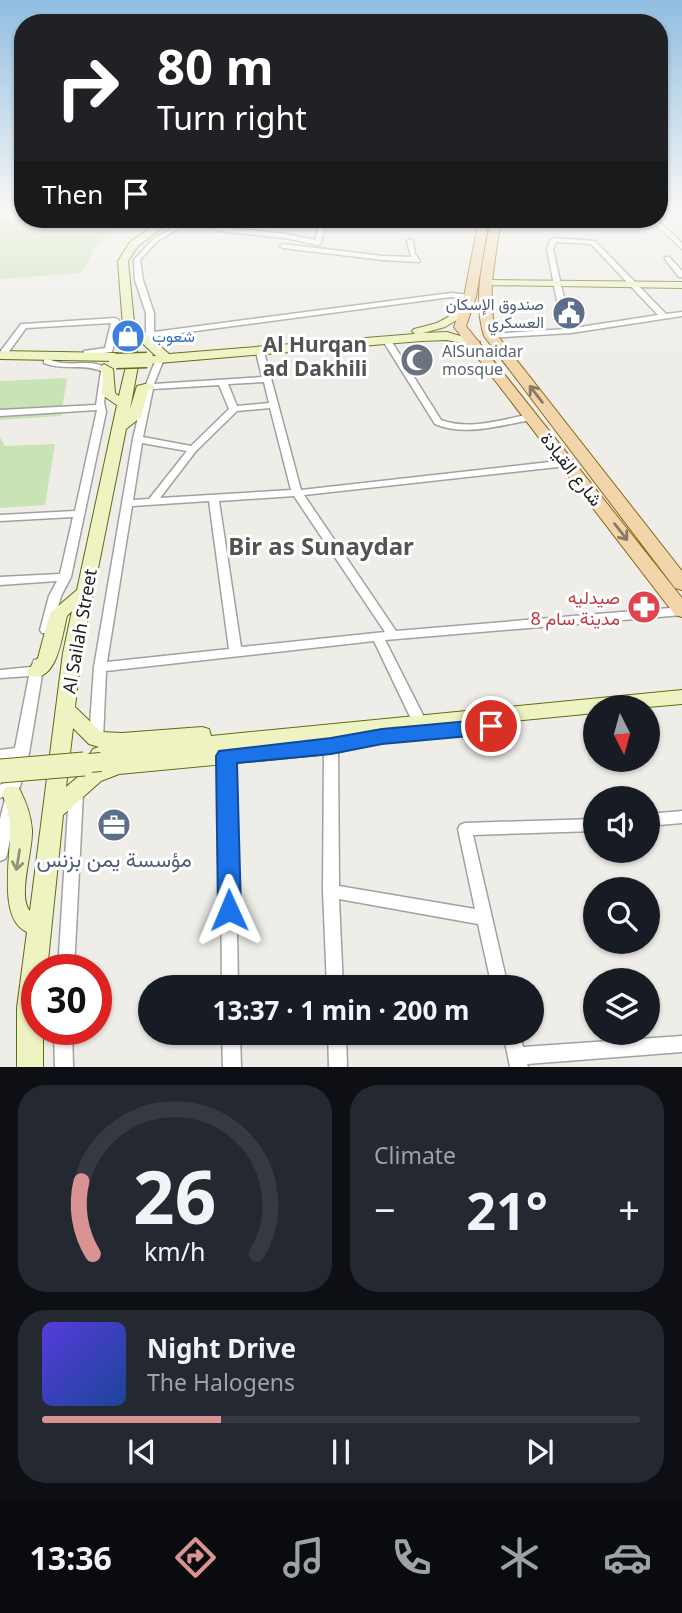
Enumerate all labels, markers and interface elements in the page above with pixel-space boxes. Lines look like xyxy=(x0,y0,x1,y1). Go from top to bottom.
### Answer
text: 80 m xyxy=(157,33,274,99)
icon: right xyxy=(42,42,133,133)
text: Turn right xyxy=(157,96,307,139)
icon: arrive xyxy=(117,175,155,213)
text: Then xyxy=(42,176,103,212)
place label: صندوق الإسكان العسكري xyxy=(446,293,544,336)
public building icon: صندوق الإسكان العسكري xyxy=(550,294,588,332)
shop icon: شعوب xyxy=(109,317,147,355)
place label: شعوب xyxy=(152,325,195,347)
district label: Al Hurqan ad Dakhili xyxy=(263,330,367,382)
place label: AlSunaidar mosque xyxy=(442,340,524,380)
mosque icon: AlSunaidar mosque xyxy=(398,341,436,379)
one-way arrow xyxy=(528,385,543,404)
street label: شارع القيادة xyxy=(535,427,608,511)
one-way arrow xyxy=(613,522,628,541)
district label: Bir as Sunaydar xyxy=(228,529,414,562)
street label: Al Sailah Street xyxy=(56,566,102,695)
place label: صيدليه مدينة سام 8 xyxy=(531,585,620,631)
pharmacy icon: صيدليه مدينة سام 8 xyxy=(625,588,663,626)
north arrow xyxy=(583,695,660,772)
map controls xyxy=(583,695,660,1045)
pin xyxy=(461,696,521,756)
icon: arrive xyxy=(472,707,510,745)
button: sound xyxy=(583,786,660,863)
office icon: مؤسسة يمن بزنس xyxy=(95,806,133,844)
place label: مؤسسة يمن بزنس xyxy=(36,845,192,873)
one-way arrow xyxy=(11,848,24,871)
position arrow xyxy=(192,873,266,947)
button: search xyxy=(583,877,660,954)
speed limit sign: 30 xyxy=(21,954,112,1045)
button: layers xyxy=(583,968,660,1045)
text: 13:37 · 1 min · 200 m xyxy=(213,992,469,1028)
text: Climate xyxy=(374,1139,456,1171)
text: 26 xyxy=(133,1147,217,1246)
text: 21° xyxy=(466,1174,548,1245)
text: − xyxy=(374,1183,396,1235)
text: + xyxy=(618,1183,640,1235)
text: km/h xyxy=(144,1234,206,1268)
text: Night Drive xyxy=(147,1330,296,1366)
text: The Halogens xyxy=(147,1366,295,1398)
icon: previous xyxy=(123,1433,161,1471)
icon: pause xyxy=(322,1433,360,1471)
icon: next xyxy=(521,1433,559,1471)
icon: directions xyxy=(171,1533,220,1582)
icon: music xyxy=(279,1533,328,1582)
icon: phone xyxy=(387,1533,436,1582)
icon: climate xyxy=(495,1533,544,1582)
icon: car xyxy=(603,1533,652,1582)
text: 13:36 xyxy=(30,1536,112,1579)

